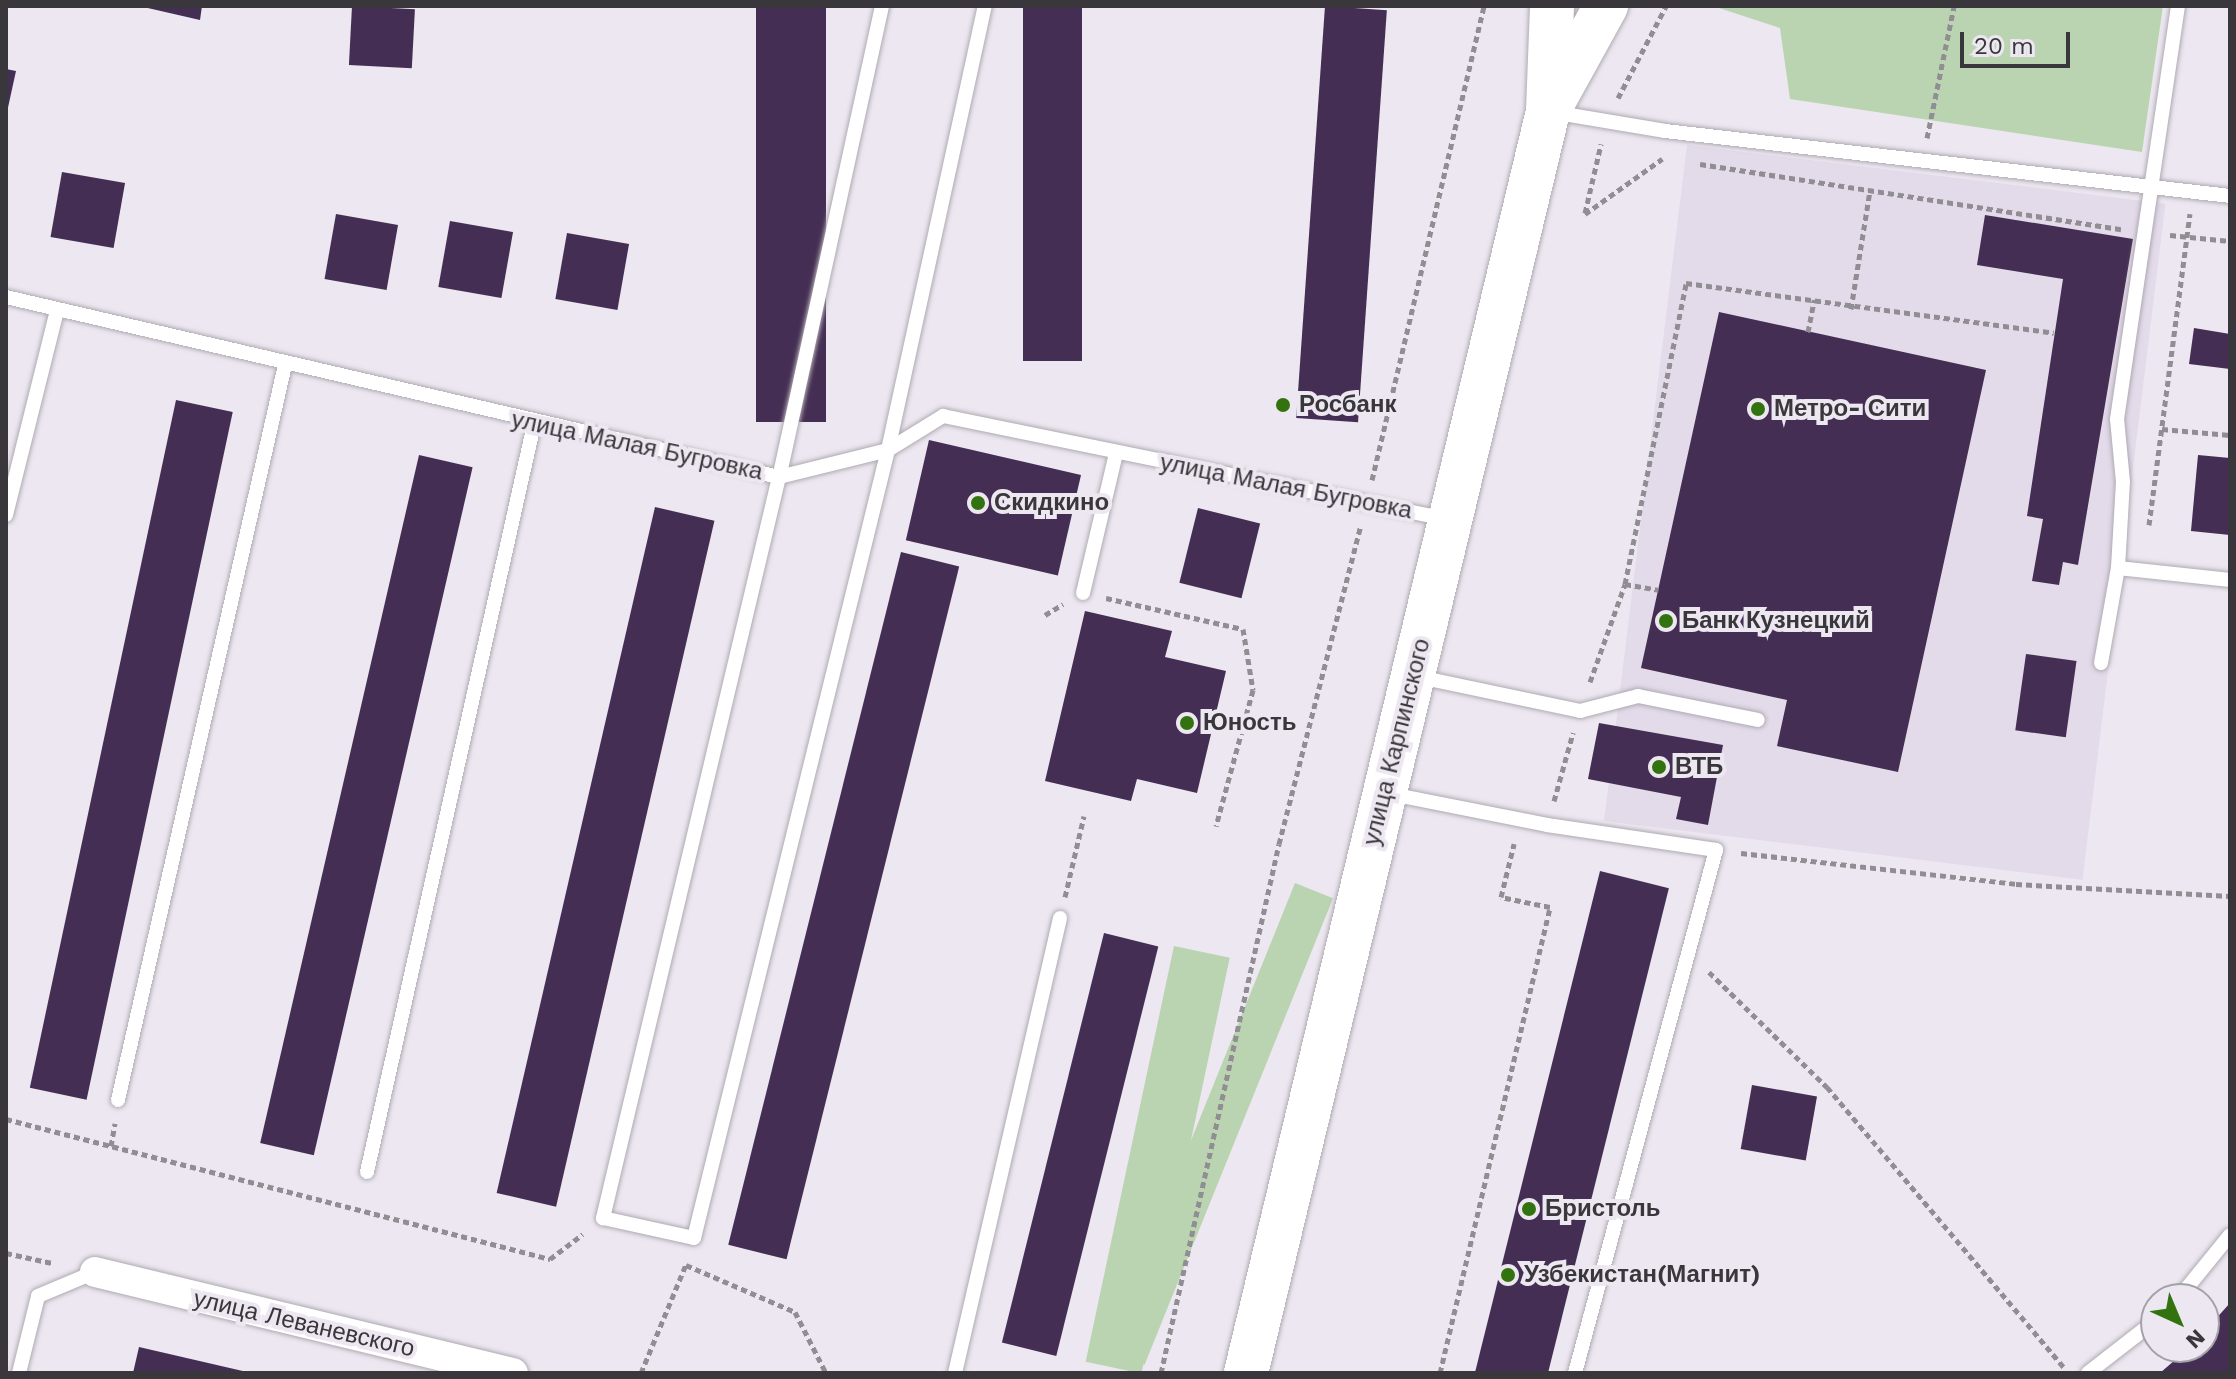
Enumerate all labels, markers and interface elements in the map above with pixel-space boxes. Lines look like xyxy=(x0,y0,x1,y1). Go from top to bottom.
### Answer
scale bar xyxy=(1964,16,2074,66)
text: 20 m xyxy=(1974,32,2034,60)
place label: Росбанк xyxy=(1299,391,1396,419)
place label: Метро- Сити xyxy=(1774,395,1926,423)
marker: Росбанк xyxy=(1274,396,1292,414)
marker: Метро- Сити xyxy=(1749,400,1767,418)
street label: улица Малая Бугровка xyxy=(509,405,765,487)
street label: улица Малая Бугровка xyxy=(1158,448,1414,526)
place label: Скидкино xyxy=(994,489,1109,517)
marker: Скидкино xyxy=(969,494,987,512)
place label: Банк Кузнецкий xyxy=(1682,607,1870,635)
marker: Банк Кузнецкий xyxy=(1657,612,1675,630)
street label: улица Карпинского xyxy=(1357,636,1437,848)
place label: Юность xyxy=(1203,709,1296,737)
marker: Юность xyxy=(1178,714,1196,732)
place label: ВТБ xyxy=(1675,753,1723,781)
marker: ВТБ xyxy=(1650,758,1668,776)
place label: Бристоль xyxy=(1545,1195,1661,1223)
marker: Бристоль xyxy=(1520,1200,1538,1218)
place label: Узбекистан(Магнит) xyxy=(1524,1261,1760,1289)
marker: Узбекистан(Магнит) xyxy=(1499,1266,1517,1284)
north arrow xyxy=(2140,1283,2220,1363)
street label: улица Леваневского xyxy=(191,1285,417,1363)
text: N xyxy=(2181,1325,2210,1354)

